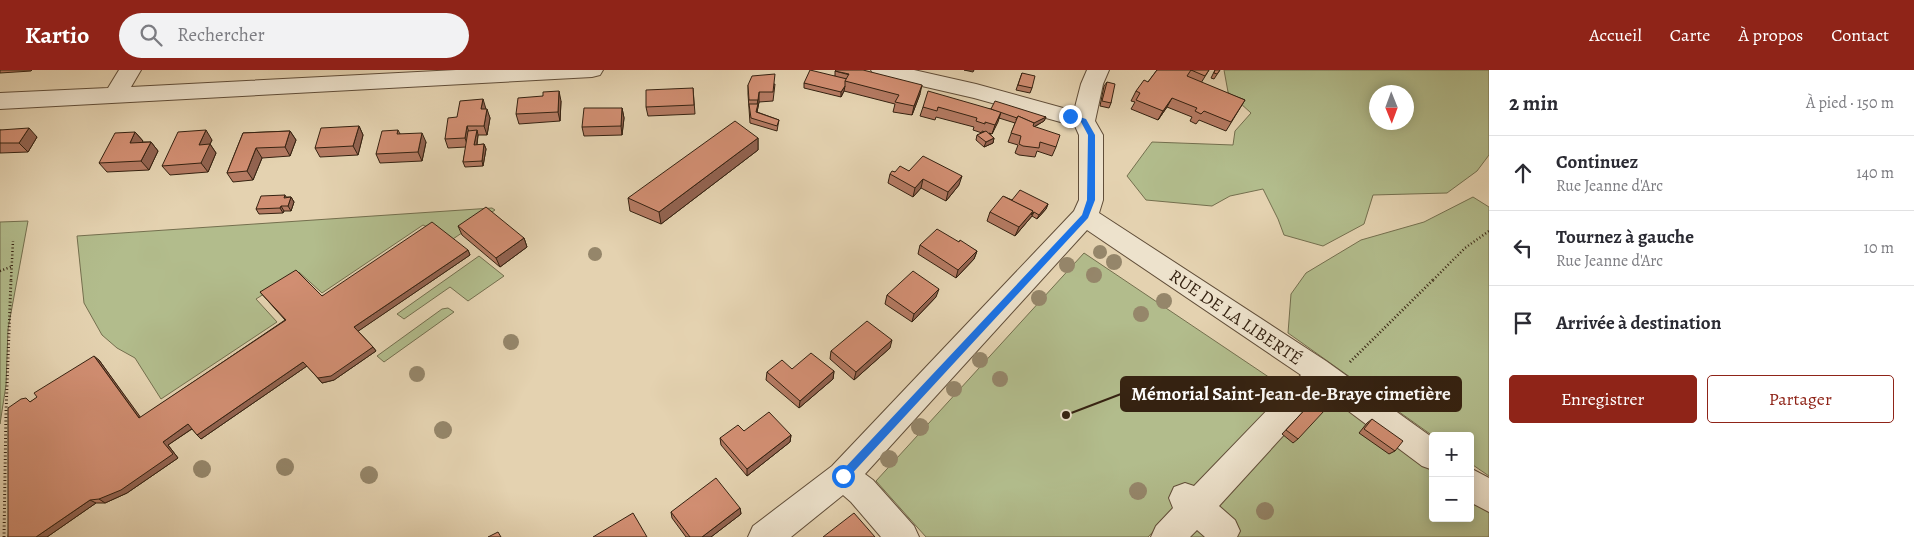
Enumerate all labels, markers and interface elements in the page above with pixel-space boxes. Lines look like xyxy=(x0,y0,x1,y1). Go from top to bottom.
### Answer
search box xyxy=(119,13,469,58)
text: Kartio xyxy=(25,19,89,51)
icon: search xyxy=(137,21,165,49)
text: Rechercher xyxy=(177,22,265,48)
text: Accueil xyxy=(1589,23,1642,47)
text: Carte xyxy=(1670,23,1710,47)
text: À propos xyxy=(1738,23,1803,47)
text: Contact xyxy=(1831,23,1889,47)
north arrow xyxy=(1369,85,1414,130)
text: 2 min xyxy=(1509,89,1558,117)
text: À pied · 150 m xyxy=(1806,92,1894,114)
route end xyxy=(1059,105,1082,128)
text: Continuez xyxy=(1556,149,1638,175)
icon: ahead xyxy=(1509,159,1537,187)
text: 140 m xyxy=(1856,162,1894,184)
text: Rue Jeanne d'Arc xyxy=(1556,175,1663,197)
text: Tournez à gauche xyxy=(1556,224,1694,250)
icon: left xyxy=(1509,234,1537,262)
text: 10 m xyxy=(1864,237,1894,259)
text: Rue Jeanne d'Arc xyxy=(1556,250,1663,272)
street label: RUE DE LA LIBERTÉ xyxy=(1165,264,1307,370)
icon: arrive xyxy=(1509,309,1537,337)
text: Arrivée à destination xyxy=(1556,310,1721,336)
button: Enregistrer xyxy=(1509,375,1697,423)
button: Partager xyxy=(1707,375,1894,423)
callout: Mémorial Saint-Jean-de-Braye cimetière xyxy=(1121,377,1461,411)
text: Mémorial Saint-Jean-de-Braye cimetière xyxy=(1131,381,1451,407)
map controls xyxy=(1429,432,1474,522)
button: + xyxy=(1429,432,1474,477)
route start xyxy=(832,465,855,488)
button: − xyxy=(1429,477,1474,522)

